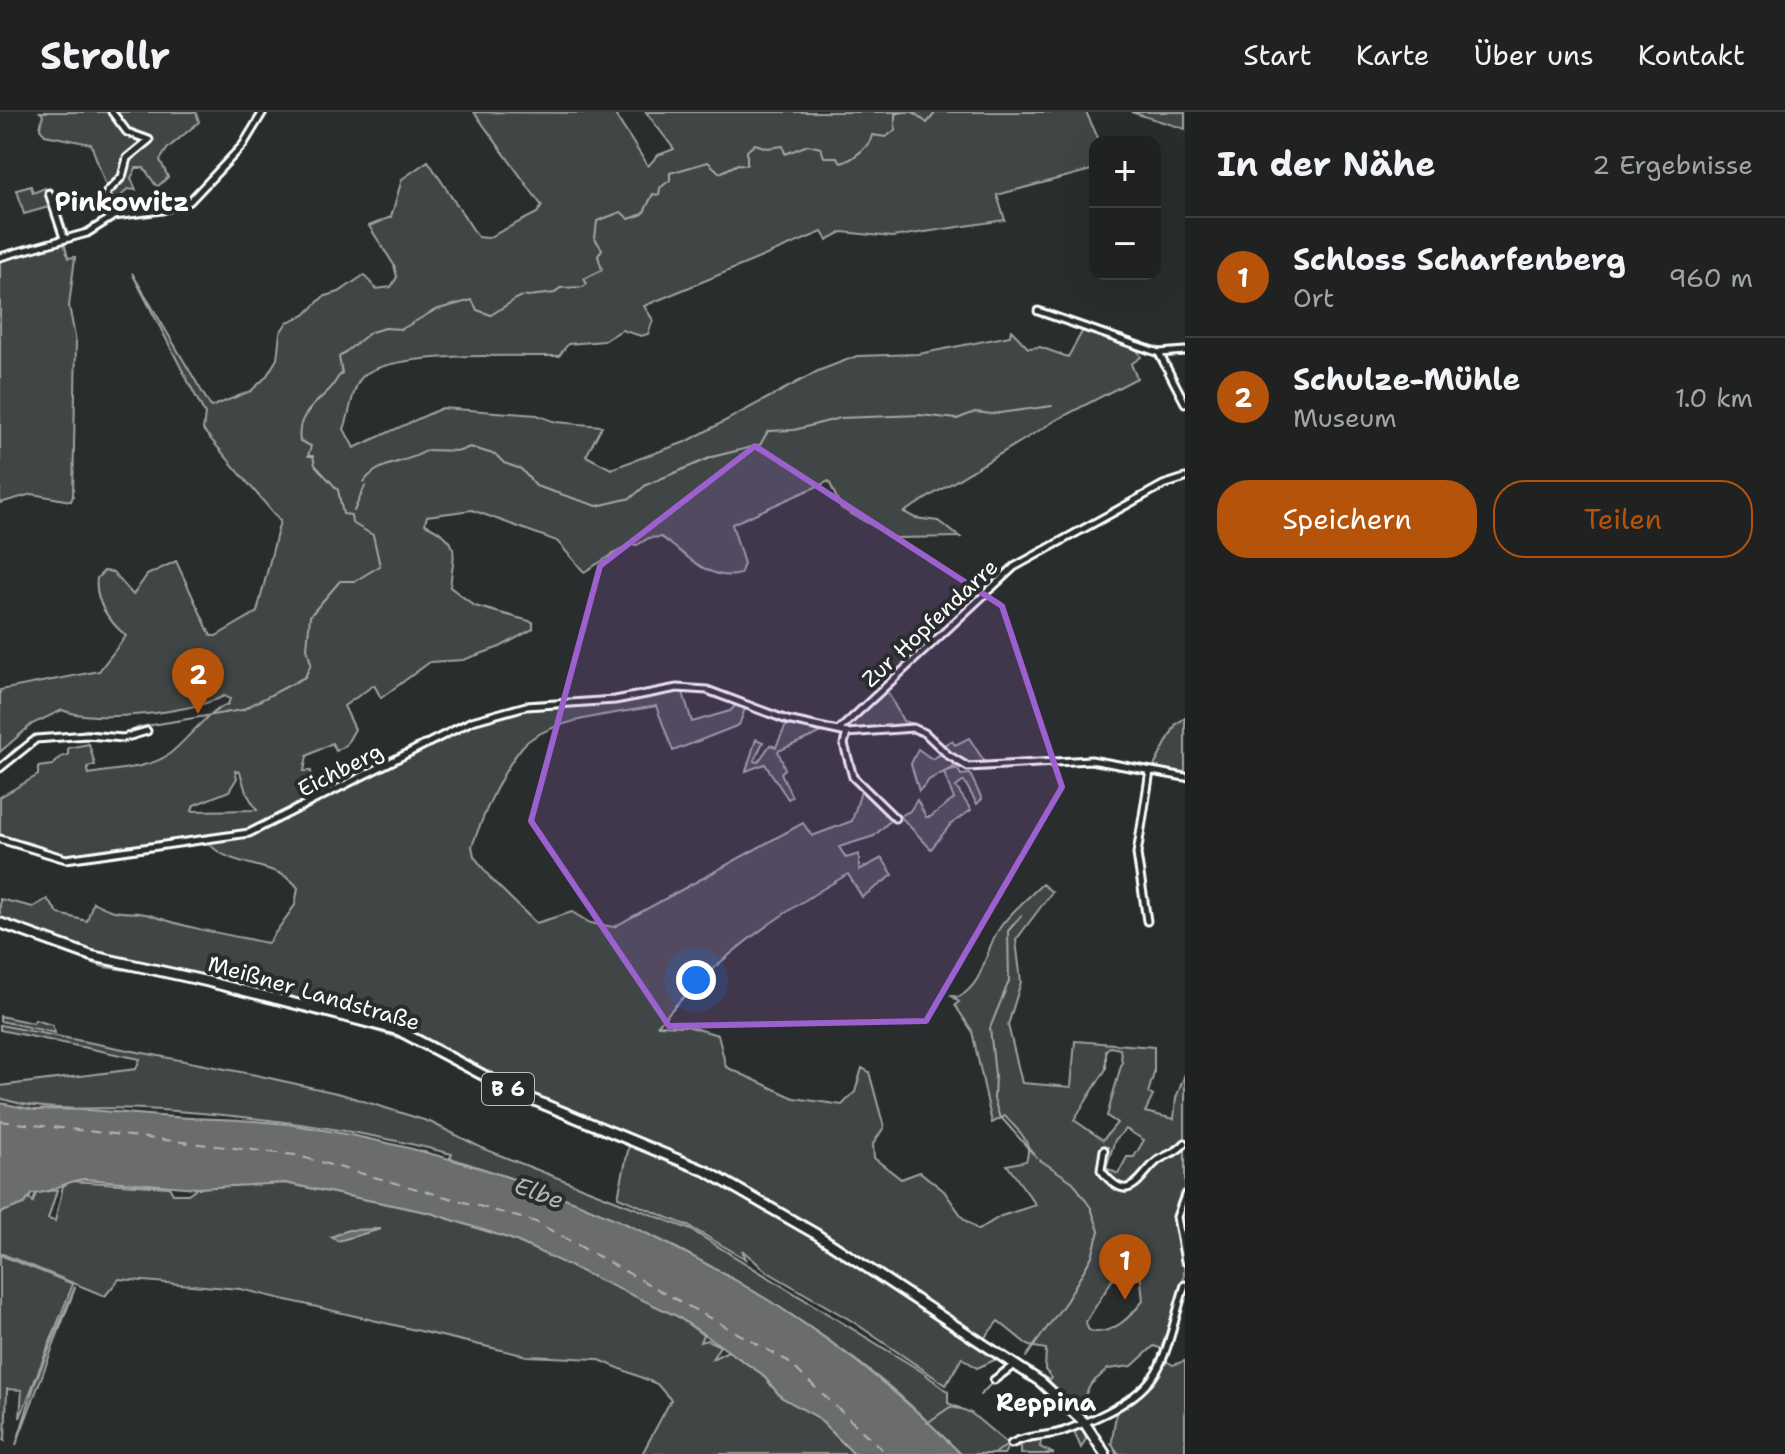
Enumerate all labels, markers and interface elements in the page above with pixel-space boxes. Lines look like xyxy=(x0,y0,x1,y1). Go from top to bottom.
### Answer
text: Strollr xyxy=(40,30,170,81)
text: Start xyxy=(1243,36,1312,74)
text: Karte xyxy=(1356,36,1430,74)
text: Über uns xyxy=(1474,36,1594,74)
text: Kontakt xyxy=(1638,36,1745,74)
map controls xyxy=(1089,136,1161,280)
button: + xyxy=(1089,136,1161,208)
text: In der Nähe xyxy=(1217,141,1436,187)
text: 2 Ergebnisse xyxy=(1592,147,1753,182)
district label: Pinkowitz xyxy=(54,184,190,219)
button: − xyxy=(1089,208,1161,280)
text: Schloss Scharfenberg xyxy=(1293,239,1626,280)
text: 1 xyxy=(1237,260,1249,295)
text: 960 m xyxy=(1668,260,1753,295)
text: Ort xyxy=(1293,280,1334,315)
text: Schulze-Mühle xyxy=(1293,359,1520,400)
text: 2 xyxy=(1234,380,1252,415)
text: 1.0 km xyxy=(1675,380,1753,415)
text: Museum xyxy=(1293,400,1397,435)
button: Speichern xyxy=(1217,480,1477,558)
button: Teilen xyxy=(1493,480,1753,558)
street label: Zur Hopfendarre xyxy=(856,552,1004,694)
pin: 2 xyxy=(172,648,224,714)
street label: Eichberg xyxy=(293,736,387,804)
street label: Meißner Landstraße xyxy=(205,949,423,1037)
your location xyxy=(676,960,716,1000)
road number: B 6 xyxy=(482,1073,534,1105)
water label: Elbe xyxy=(510,1169,568,1217)
pin: 1 xyxy=(1099,1234,1151,1300)
district label: Reppina xyxy=(996,1387,1097,1419)

